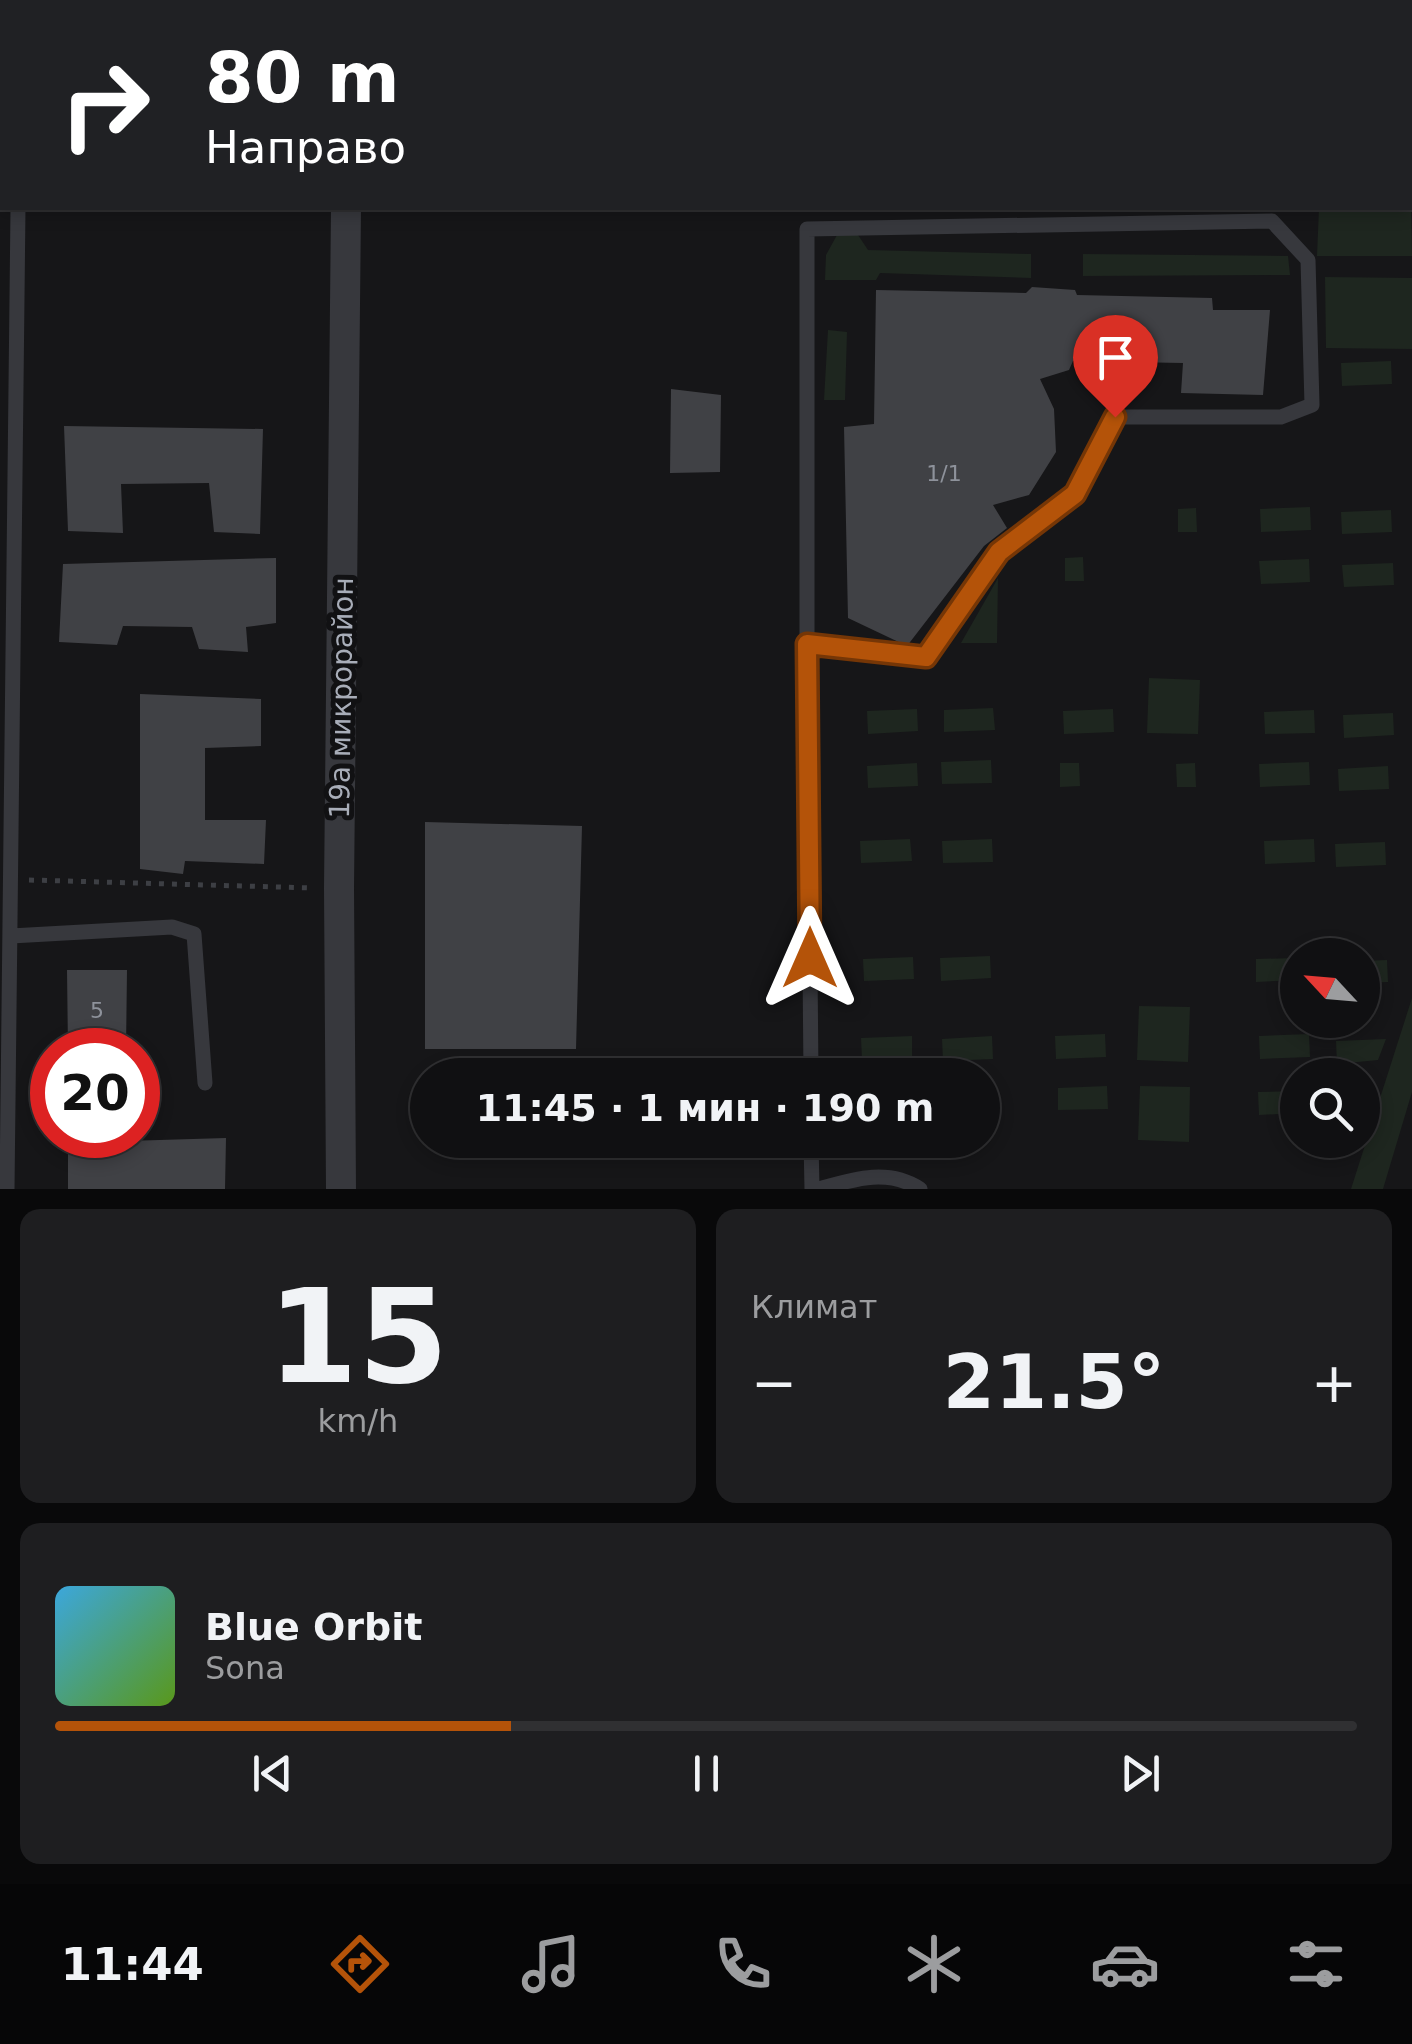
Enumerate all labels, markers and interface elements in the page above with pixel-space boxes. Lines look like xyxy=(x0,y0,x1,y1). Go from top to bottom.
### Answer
text: 80 m xyxy=(205,37,400,119)
icon: right xyxy=(40,40,170,170)
text: Направо xyxy=(205,121,406,174)
pin xyxy=(1073,315,1158,418)
icon: arrive xyxy=(1088,330,1143,385)
house number: 1/1 xyxy=(926,461,962,486)
street label: 19а микрорайон xyxy=(323,577,360,819)
position arrow xyxy=(758,906,862,1010)
north arrow xyxy=(1280,938,1380,1038)
map controls xyxy=(1280,938,1380,1158)
house number: 5 xyxy=(90,998,104,1023)
speed limit sign: 20 xyxy=(30,1028,160,1158)
button: search xyxy=(1280,1058,1380,1158)
text: 11:45 · 1 мин · 190 m xyxy=(476,1086,934,1130)
text: 15 xyxy=(268,1261,448,1413)
text: Климат xyxy=(751,1288,877,1326)
text: 21.5° xyxy=(943,1338,1165,1426)
text: − xyxy=(751,1351,797,1415)
text: + xyxy=(1311,1351,1357,1415)
text: km/h xyxy=(318,1402,398,1440)
text: Blue Orbit xyxy=(205,1605,422,1649)
text: Sona xyxy=(205,1649,285,1687)
icon: previous xyxy=(245,1746,300,1801)
icon: pause xyxy=(679,1746,734,1801)
icon: next xyxy=(1113,1746,1168,1801)
icon: directions xyxy=(325,1929,395,1999)
icon: music xyxy=(516,1929,586,1999)
icon: phone xyxy=(708,1929,778,1999)
icon: climate xyxy=(899,1929,969,1999)
icon: car xyxy=(1090,1929,1160,1999)
icon: filters xyxy=(1281,1929,1351,1999)
text: 11:44 xyxy=(61,1938,204,1991)

